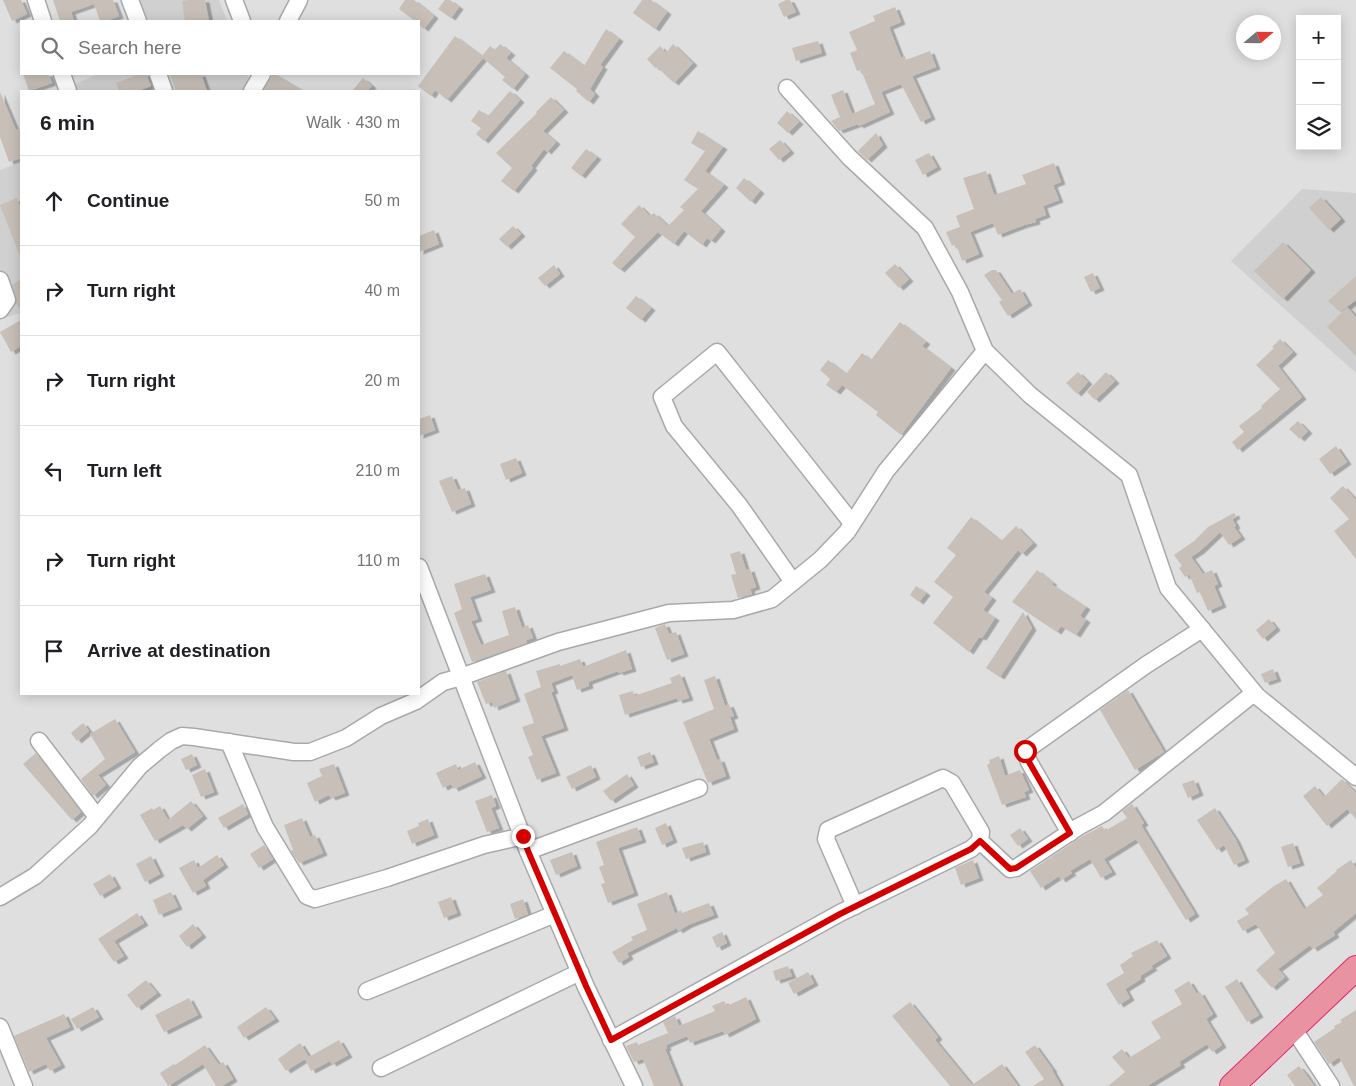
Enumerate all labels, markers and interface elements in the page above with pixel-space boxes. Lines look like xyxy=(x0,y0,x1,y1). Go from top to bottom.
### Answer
north arrow xyxy=(1236,15,1281,60)
map controls xyxy=(1296,15,1341,150)
button: + xyxy=(1296,15,1341,60)
search box xyxy=(20,20,420,75)
icon: search xyxy=(38,34,66,62)
text: Search here xyxy=(78,37,182,58)
button: − xyxy=(1296,60,1341,105)
button: layers xyxy=(1296,105,1341,150)
text: 6 min xyxy=(40,111,95,134)
text: Walk · 430 m xyxy=(306,114,400,131)
icon: ahead xyxy=(40,187,68,215)
text: Continue xyxy=(87,190,169,211)
text: 50 m xyxy=(364,192,400,209)
icon: right xyxy=(40,277,68,305)
text: Turn right xyxy=(87,280,175,301)
text: 40 m xyxy=(364,282,400,299)
icon: right xyxy=(40,367,68,395)
text: Turn right xyxy=(87,370,175,391)
text: 20 m xyxy=(364,372,400,389)
icon: left xyxy=(40,457,68,485)
text: Turn left xyxy=(87,460,162,481)
text: 210 m xyxy=(356,462,400,479)
icon: right xyxy=(40,547,68,575)
text: Turn right xyxy=(87,550,175,571)
text: 110 m xyxy=(357,552,400,569)
icon: arrive xyxy=(40,637,68,665)
text: Arrive at destination xyxy=(87,640,271,661)
route start xyxy=(1014,740,1037,763)
route end xyxy=(512,825,535,848)

